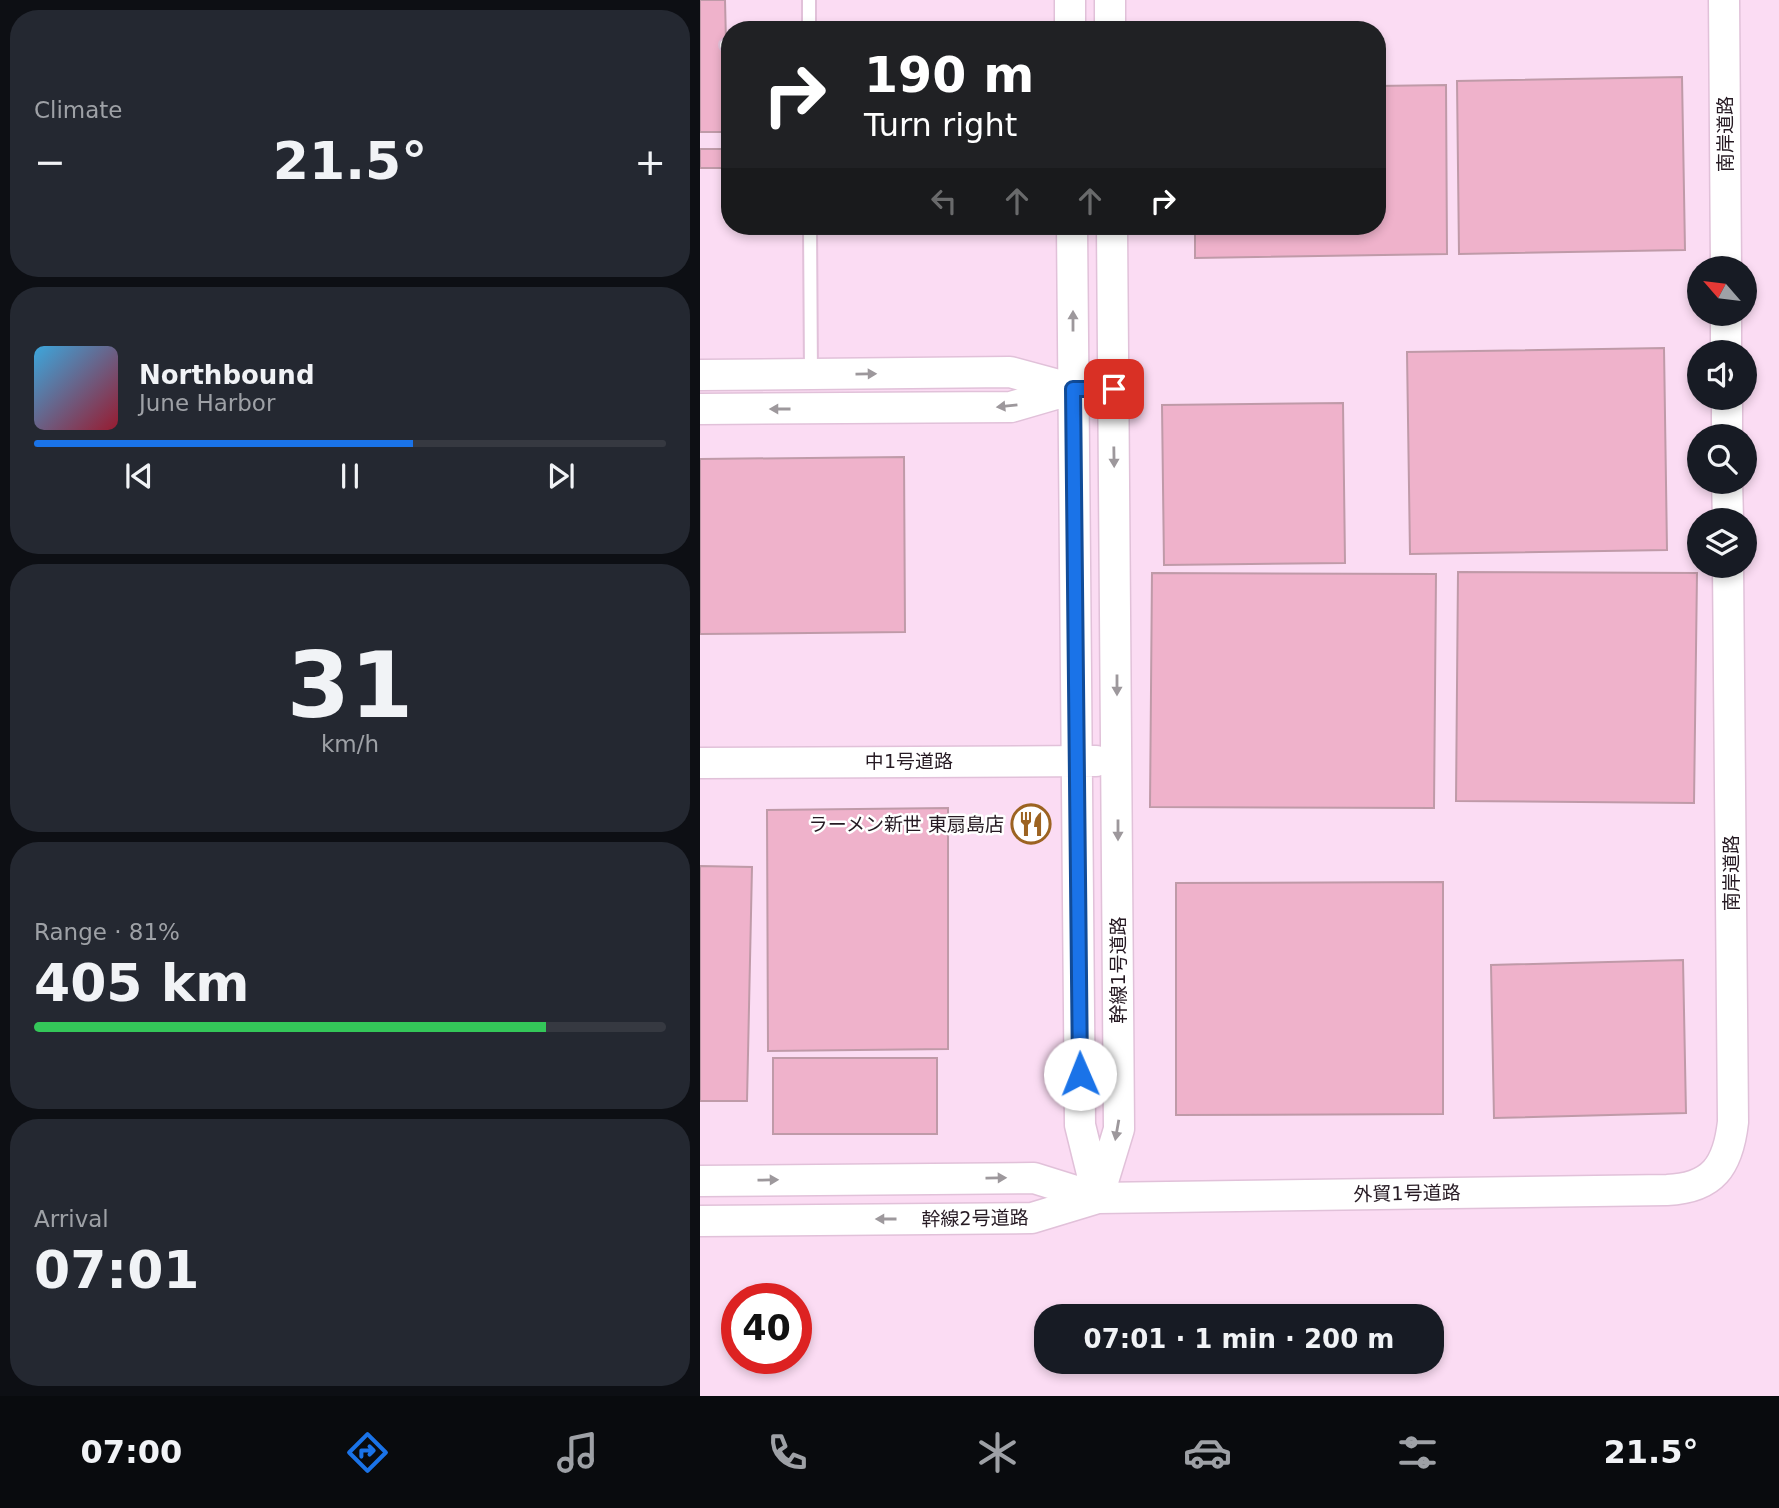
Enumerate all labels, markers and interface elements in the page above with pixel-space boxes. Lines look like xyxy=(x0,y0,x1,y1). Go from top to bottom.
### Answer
text: 190 m xyxy=(864,47,1034,104)
icon: right xyxy=(749,49,840,140)
street label: 南岸道路 xyxy=(1714,96,1736,172)
text: Climate xyxy=(34,97,123,123)
text: Turn right xyxy=(864,106,1017,144)
text: 21.5° xyxy=(273,131,427,191)
text: − xyxy=(34,140,66,184)
text: + xyxy=(634,140,666,184)
icon: left xyxy=(925,182,963,220)
icon: ahead xyxy=(998,182,1036,220)
icon: ahead xyxy=(1071,182,1109,220)
icon: right xyxy=(1144,182,1182,220)
north arrow xyxy=(1687,256,1757,326)
map controls xyxy=(1687,256,1757,578)
one-way arrow xyxy=(1067,310,1078,332)
button: sound xyxy=(1687,340,1757,410)
pin xyxy=(1084,359,1144,419)
text: Northbound xyxy=(139,360,315,390)
one-way arrow xyxy=(855,368,877,380)
icon: arrive xyxy=(1095,370,1133,408)
text: June Harbor xyxy=(139,390,275,416)
one-way arrow xyxy=(996,400,1018,411)
one-way arrow xyxy=(769,403,791,415)
button: search xyxy=(1687,424,1757,494)
one-way arrow xyxy=(1109,446,1120,468)
icon: previous xyxy=(120,457,158,495)
icon: pause xyxy=(331,457,369,495)
icon: next xyxy=(542,457,580,495)
button: layers xyxy=(1687,508,1757,578)
text: 31 xyxy=(287,633,413,738)
one-way arrow xyxy=(1111,674,1123,696)
text: km/h xyxy=(321,731,379,757)
street label: 中1号道路 xyxy=(865,750,953,772)
restaurant icon: ラーメン新世 東扇島店 xyxy=(1010,803,1052,845)
place label: ラーメン新世 東扇島店 xyxy=(809,813,1004,835)
one-way arrow xyxy=(1112,819,1123,841)
street label: 南岸道路 xyxy=(1720,835,1742,911)
street label: 幹線1号道路 xyxy=(1107,916,1129,1024)
text: Range · 81% xyxy=(34,919,180,945)
text: 405 km xyxy=(34,953,249,1013)
position arrow xyxy=(1043,1037,1117,1111)
one-way arrow xyxy=(1111,1119,1122,1141)
one-way arrow xyxy=(985,1172,1007,1184)
one-way arrow xyxy=(757,1174,779,1186)
street label: 外貿1号道路 xyxy=(1353,1181,1461,1205)
text: Arrival xyxy=(34,1206,109,1232)
street label: 幹線2号道路 xyxy=(921,1206,1029,1230)
one-way arrow xyxy=(875,1213,897,1225)
text: 07:01 xyxy=(34,1240,200,1300)
speed limit sign: 40 xyxy=(721,1283,812,1374)
text: 07:01 · 1 min · 200 m xyxy=(1084,1324,1394,1354)
icon: directions xyxy=(343,1428,392,1477)
icon: music xyxy=(553,1428,602,1477)
icon: phone xyxy=(763,1428,812,1477)
icon: climate xyxy=(973,1428,1022,1477)
icon: car xyxy=(1183,1428,1232,1477)
icon: filters xyxy=(1393,1428,1442,1477)
text: 07:00 xyxy=(81,1433,182,1471)
text: 21.5° xyxy=(1603,1433,1698,1471)

